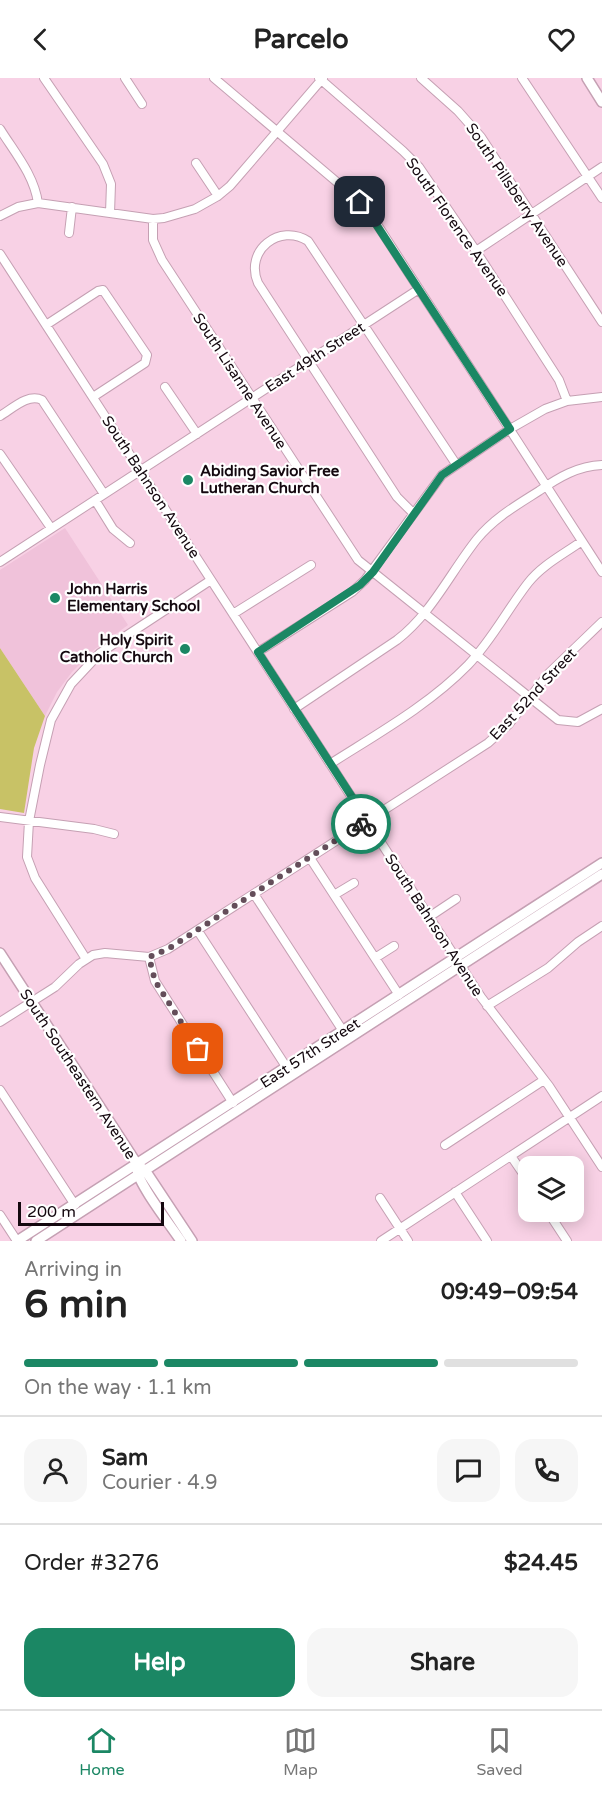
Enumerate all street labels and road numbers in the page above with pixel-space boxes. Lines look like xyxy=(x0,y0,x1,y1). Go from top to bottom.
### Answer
street label: South Pillsberry Avenue xyxy=(462,120,572,270)
street label: South Florence Avenue xyxy=(402,154,512,300)
street label: South Lisanne Avenue xyxy=(189,310,291,452)
street label: East 49th Street xyxy=(262,318,368,396)
street label: South Bahnson Avenue xyxy=(98,412,204,562)
street label: East 52nd Street xyxy=(486,644,580,744)
street label: South Bahnson Avenue xyxy=(381,850,487,1000)
street label: South Southeastern Avenue xyxy=(16,986,140,1162)
street label: East 57th Street xyxy=(257,1014,363,1092)

